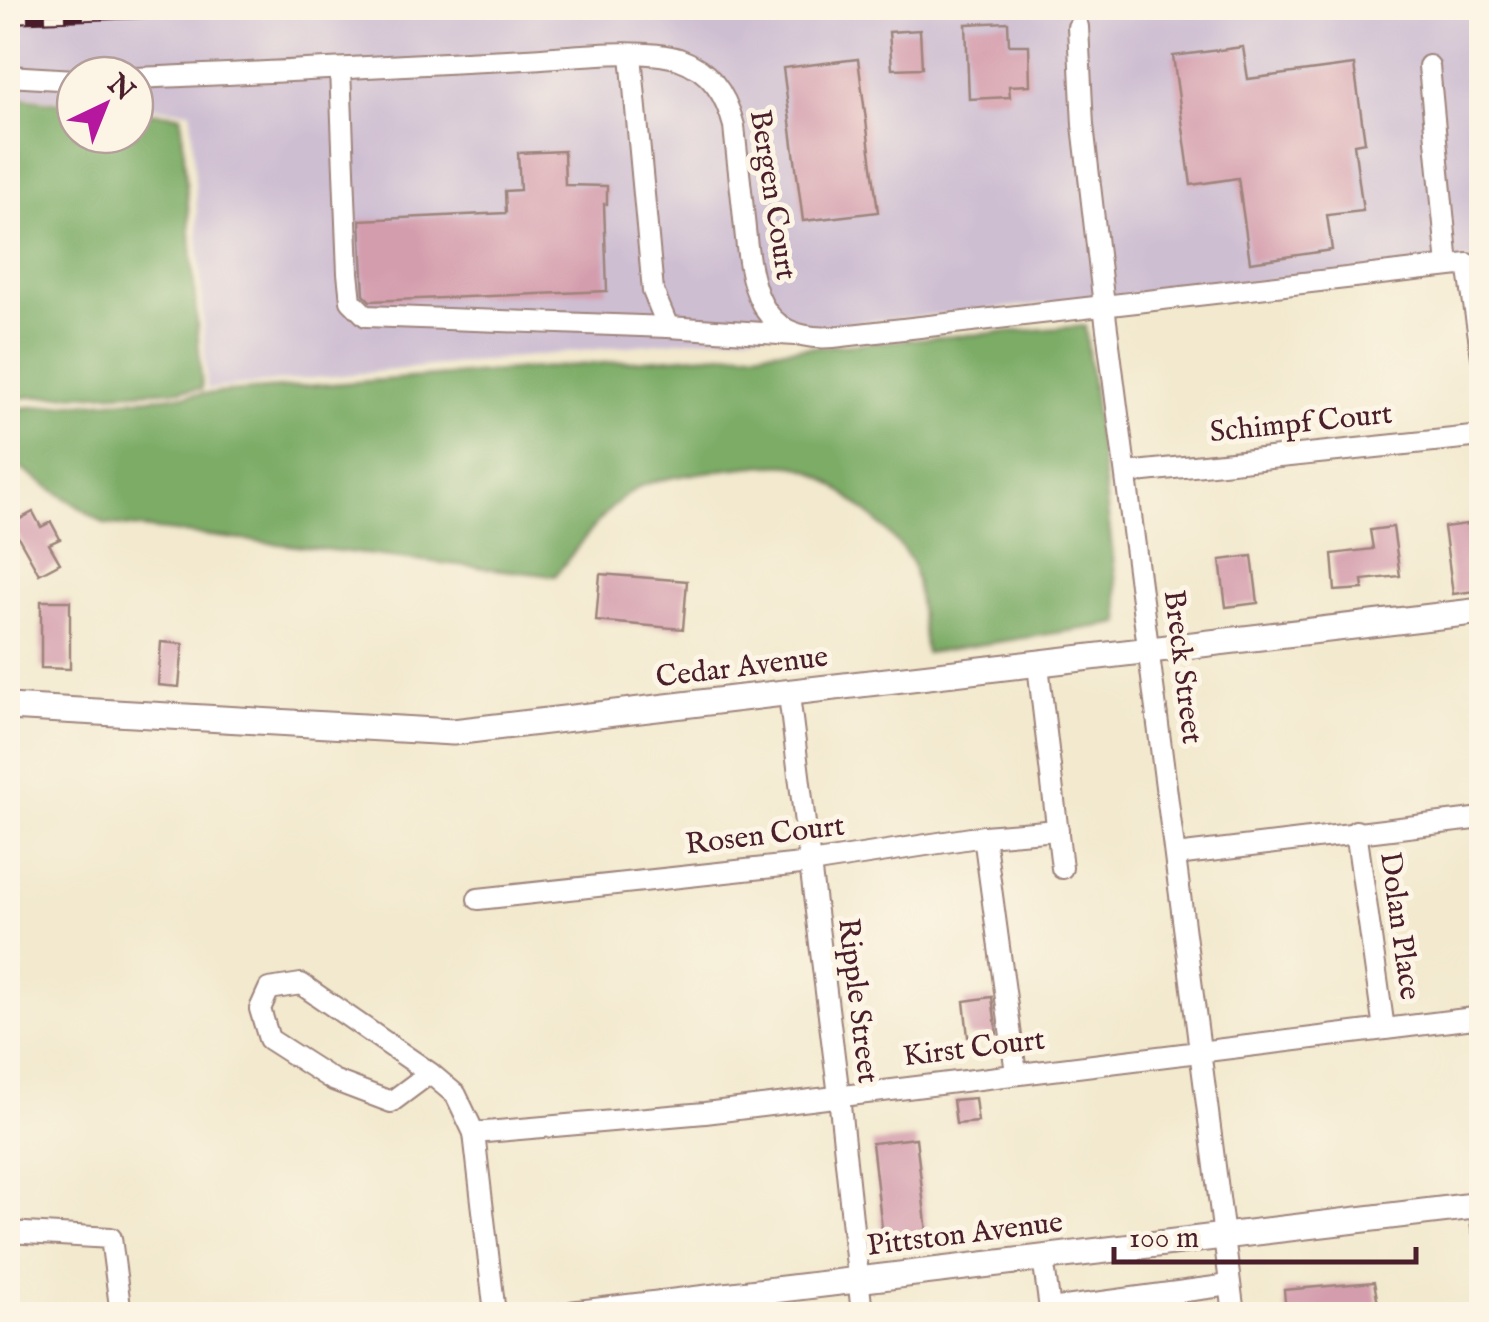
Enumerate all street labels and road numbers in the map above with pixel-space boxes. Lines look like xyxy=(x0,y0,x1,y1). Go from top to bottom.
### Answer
street label: Bergen Court xyxy=(740,107,804,283)
street label: Schimpf Court xyxy=(1208,396,1394,452)
street label: Breck Street xyxy=(1154,588,1210,746)
street label: Cedar Avenue xyxy=(654,639,830,697)
street label: Rosen Court xyxy=(683,807,847,865)
street label: Dolan Place xyxy=(1370,850,1428,1002)
street label: Ripple Street xyxy=(828,916,886,1086)
street label: Kirst Court xyxy=(901,1021,1047,1077)
street label: Pittston Avenue xyxy=(865,1204,1065,1266)

